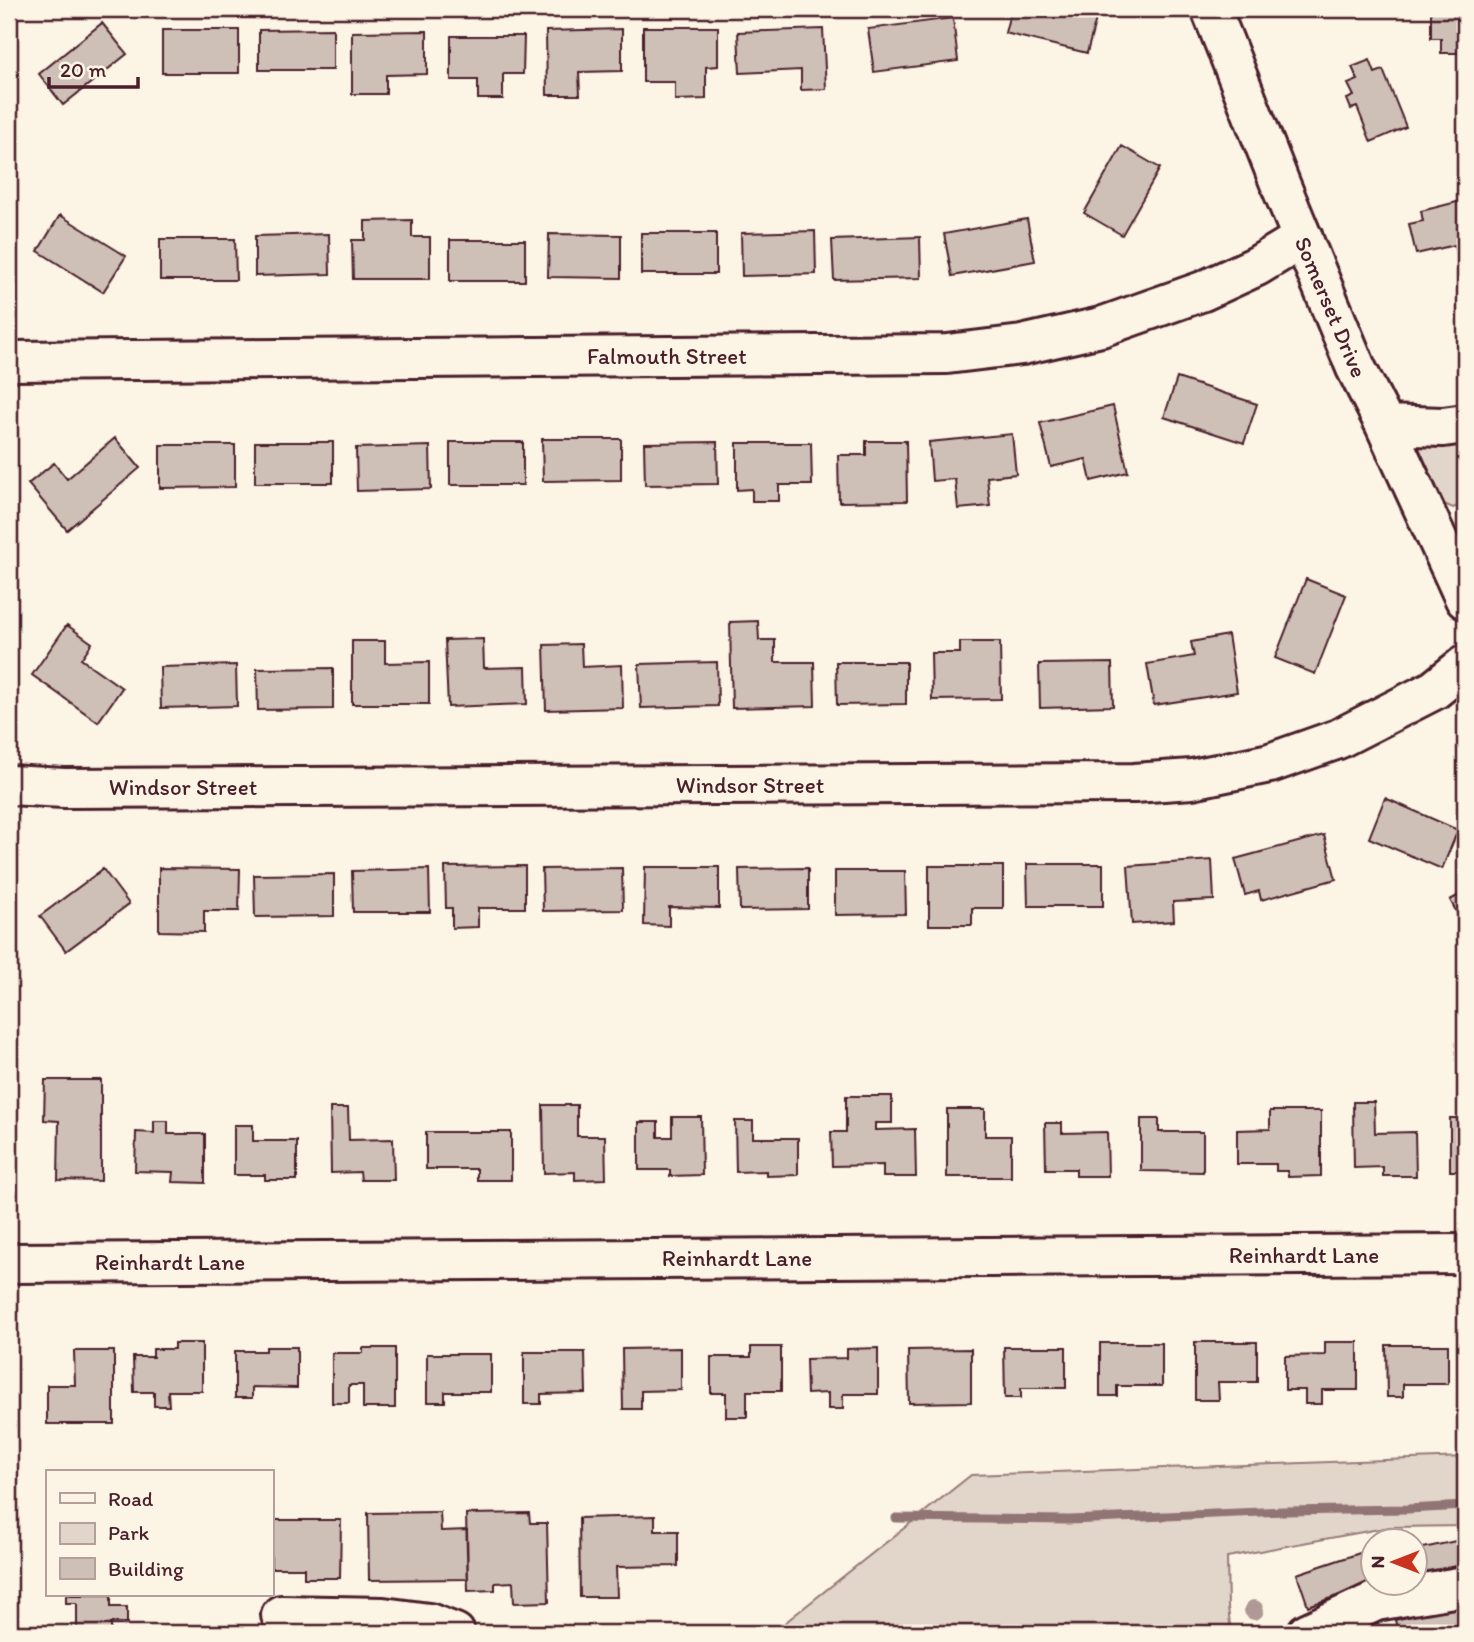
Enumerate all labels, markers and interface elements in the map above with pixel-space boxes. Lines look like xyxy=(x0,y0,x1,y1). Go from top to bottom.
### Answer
scale bar xyxy=(49,46,138,90)
text: 20 m xyxy=(60,57,107,82)
street label: Somerset Drive xyxy=(1289,232,1373,382)
street label: Falmouth Street xyxy=(587,342,747,370)
street label: Windsor Street xyxy=(676,771,824,799)
street label: Windsor Street xyxy=(109,773,257,801)
street label: Reinhardt Lane xyxy=(1229,1241,1379,1269)
street label: Reinhardt Lane xyxy=(662,1244,812,1272)
street label: Reinhardt Lane xyxy=(95,1248,245,1276)
legend xyxy=(46,1470,273,1596)
text: Road xyxy=(108,1486,154,1511)
text: Park xyxy=(108,1520,150,1545)
north arrow xyxy=(1358,1526,1428,1596)
text: Building xyxy=(108,1556,184,1581)
text: N xyxy=(1366,1556,1389,1568)

